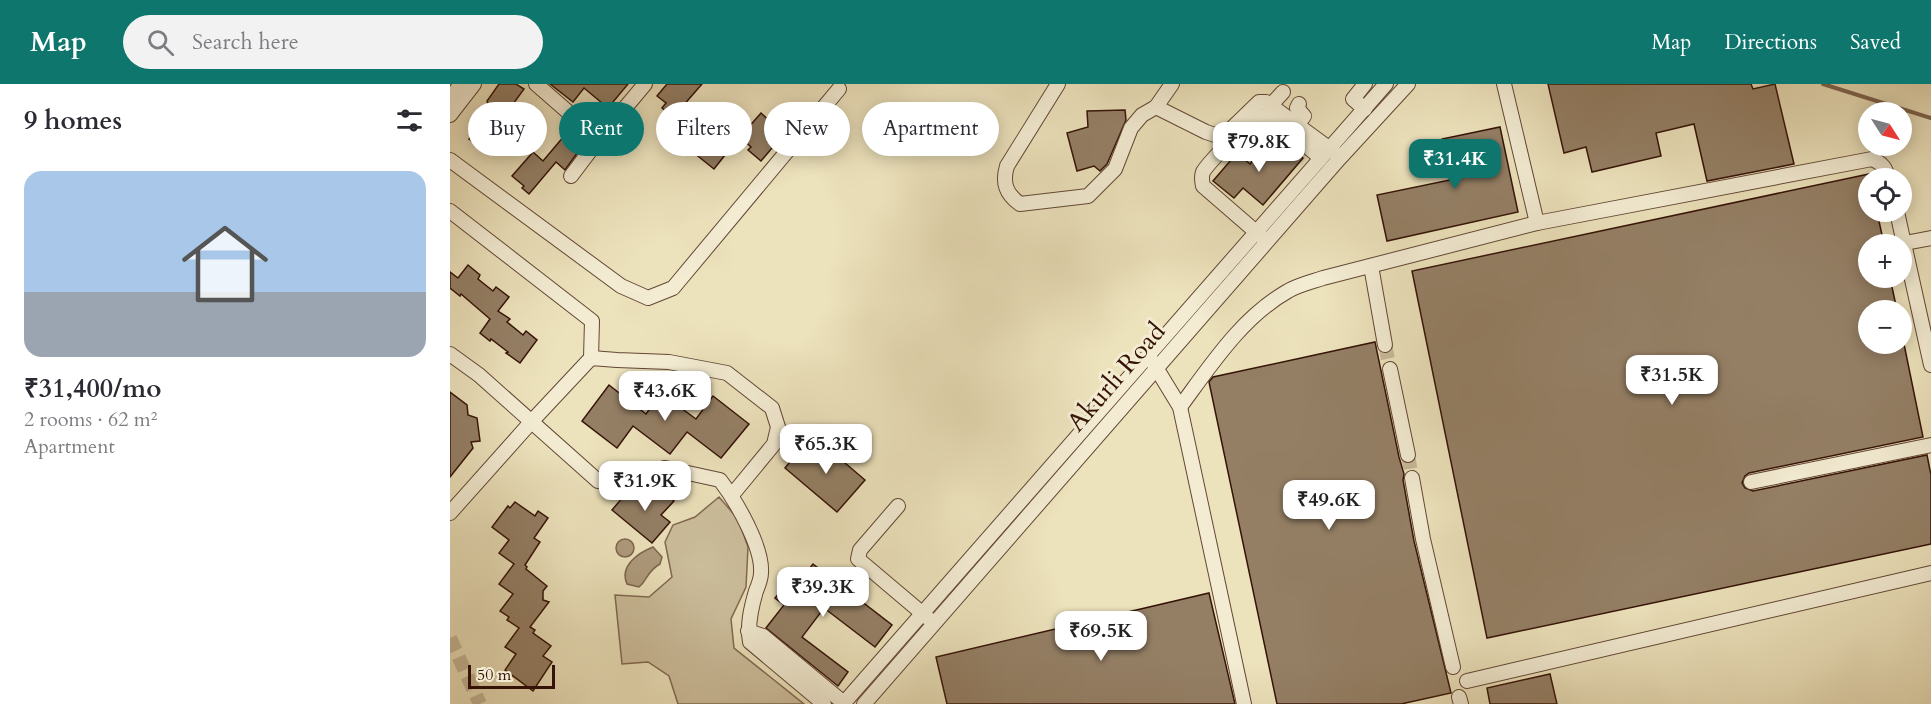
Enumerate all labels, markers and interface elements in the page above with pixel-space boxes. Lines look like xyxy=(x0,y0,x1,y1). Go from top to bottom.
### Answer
search box xyxy=(123,15,543,69)
text: Map xyxy=(30,23,87,61)
icon: search xyxy=(144,26,177,59)
text: Search here xyxy=(192,27,299,57)
text: Map xyxy=(1651,28,1691,57)
text: Directions xyxy=(1724,28,1817,57)
text: Saved xyxy=(1850,28,1901,57)
chip: Buy xyxy=(468,102,547,156)
chip: Rent xyxy=(559,102,644,156)
chip: Filters xyxy=(656,102,752,156)
chip: New xyxy=(764,102,850,156)
chip: Apartment xyxy=(862,102,999,156)
north arrow xyxy=(1858,102,1912,156)
map controls xyxy=(1858,102,1912,354)
text: 9 homes xyxy=(24,103,122,138)
icon: filters xyxy=(393,104,426,137)
pin: ₹79.8K xyxy=(1210,122,1308,173)
text: ₹79.8K xyxy=(1227,128,1291,155)
pin: ₹31.4K xyxy=(1406,139,1504,190)
text: ₹31.4K xyxy=(1423,145,1487,172)
button: locate xyxy=(1858,168,1912,222)
icon: home xyxy=(171,210,279,318)
button: + xyxy=(1858,234,1912,288)
button: − xyxy=(1858,300,1912,354)
street label: Akurli Road xyxy=(1059,315,1173,439)
pin: ₹31.5K xyxy=(1623,355,1721,406)
text: ₹31.5K xyxy=(1640,361,1704,388)
text: ₹31,400/mo xyxy=(24,371,161,406)
pin: ₹43.6K xyxy=(616,371,714,422)
text: ₹43.6K xyxy=(633,377,697,404)
text: 2 rooms · 62 m² xyxy=(24,406,157,433)
pin: ₹65.3K xyxy=(777,424,875,475)
text: ₹65.3K xyxy=(794,430,858,457)
text: Apartment xyxy=(24,433,115,460)
pin: ₹31.9K xyxy=(596,461,694,512)
text: ₹31.9K xyxy=(613,467,677,494)
pin: ₹49.6K xyxy=(1280,480,1378,531)
text: ₹49.6K xyxy=(1297,486,1361,513)
pin: ₹39.3K xyxy=(774,567,872,618)
text: ₹39.3K xyxy=(791,573,855,600)
pin: ₹69.5K xyxy=(1052,611,1150,662)
text: ₹69.5K xyxy=(1069,617,1133,644)
scale bar xyxy=(468,662,555,690)
text: 50 m xyxy=(477,664,511,686)

